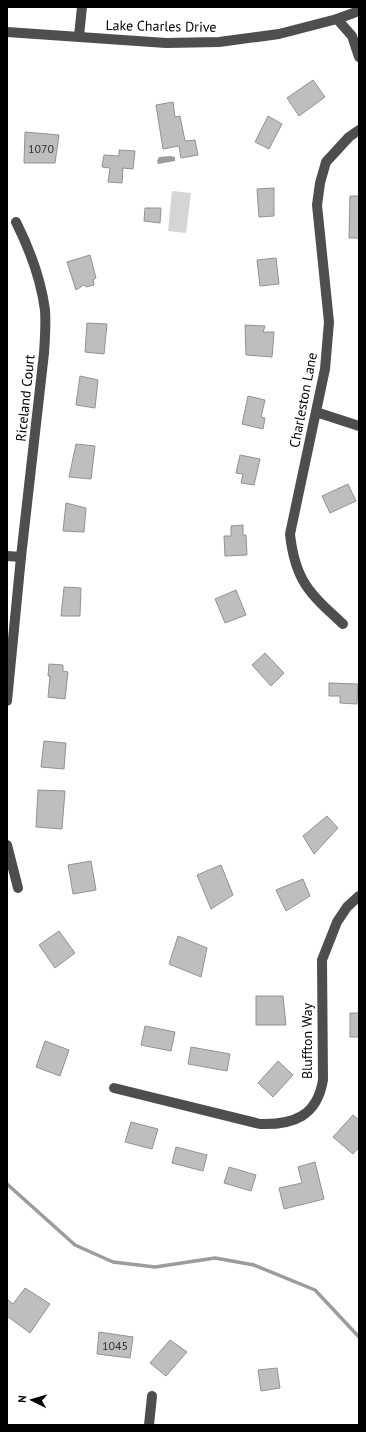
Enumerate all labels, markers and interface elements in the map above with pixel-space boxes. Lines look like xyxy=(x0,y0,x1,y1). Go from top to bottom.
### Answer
street label: Lake Charles Drive xyxy=(105,16,217,36)
house number: 1070 xyxy=(28,141,55,156)
street label: Charleston Lane xyxy=(285,351,321,449)
street label: Riceland Court xyxy=(11,353,39,443)
street label: Bluffton Way xyxy=(298,1002,316,1079)
house number: 1045 xyxy=(102,1338,128,1353)
north arrow xyxy=(12,1380,52,1420)
text: N xyxy=(15,1395,29,1403)

